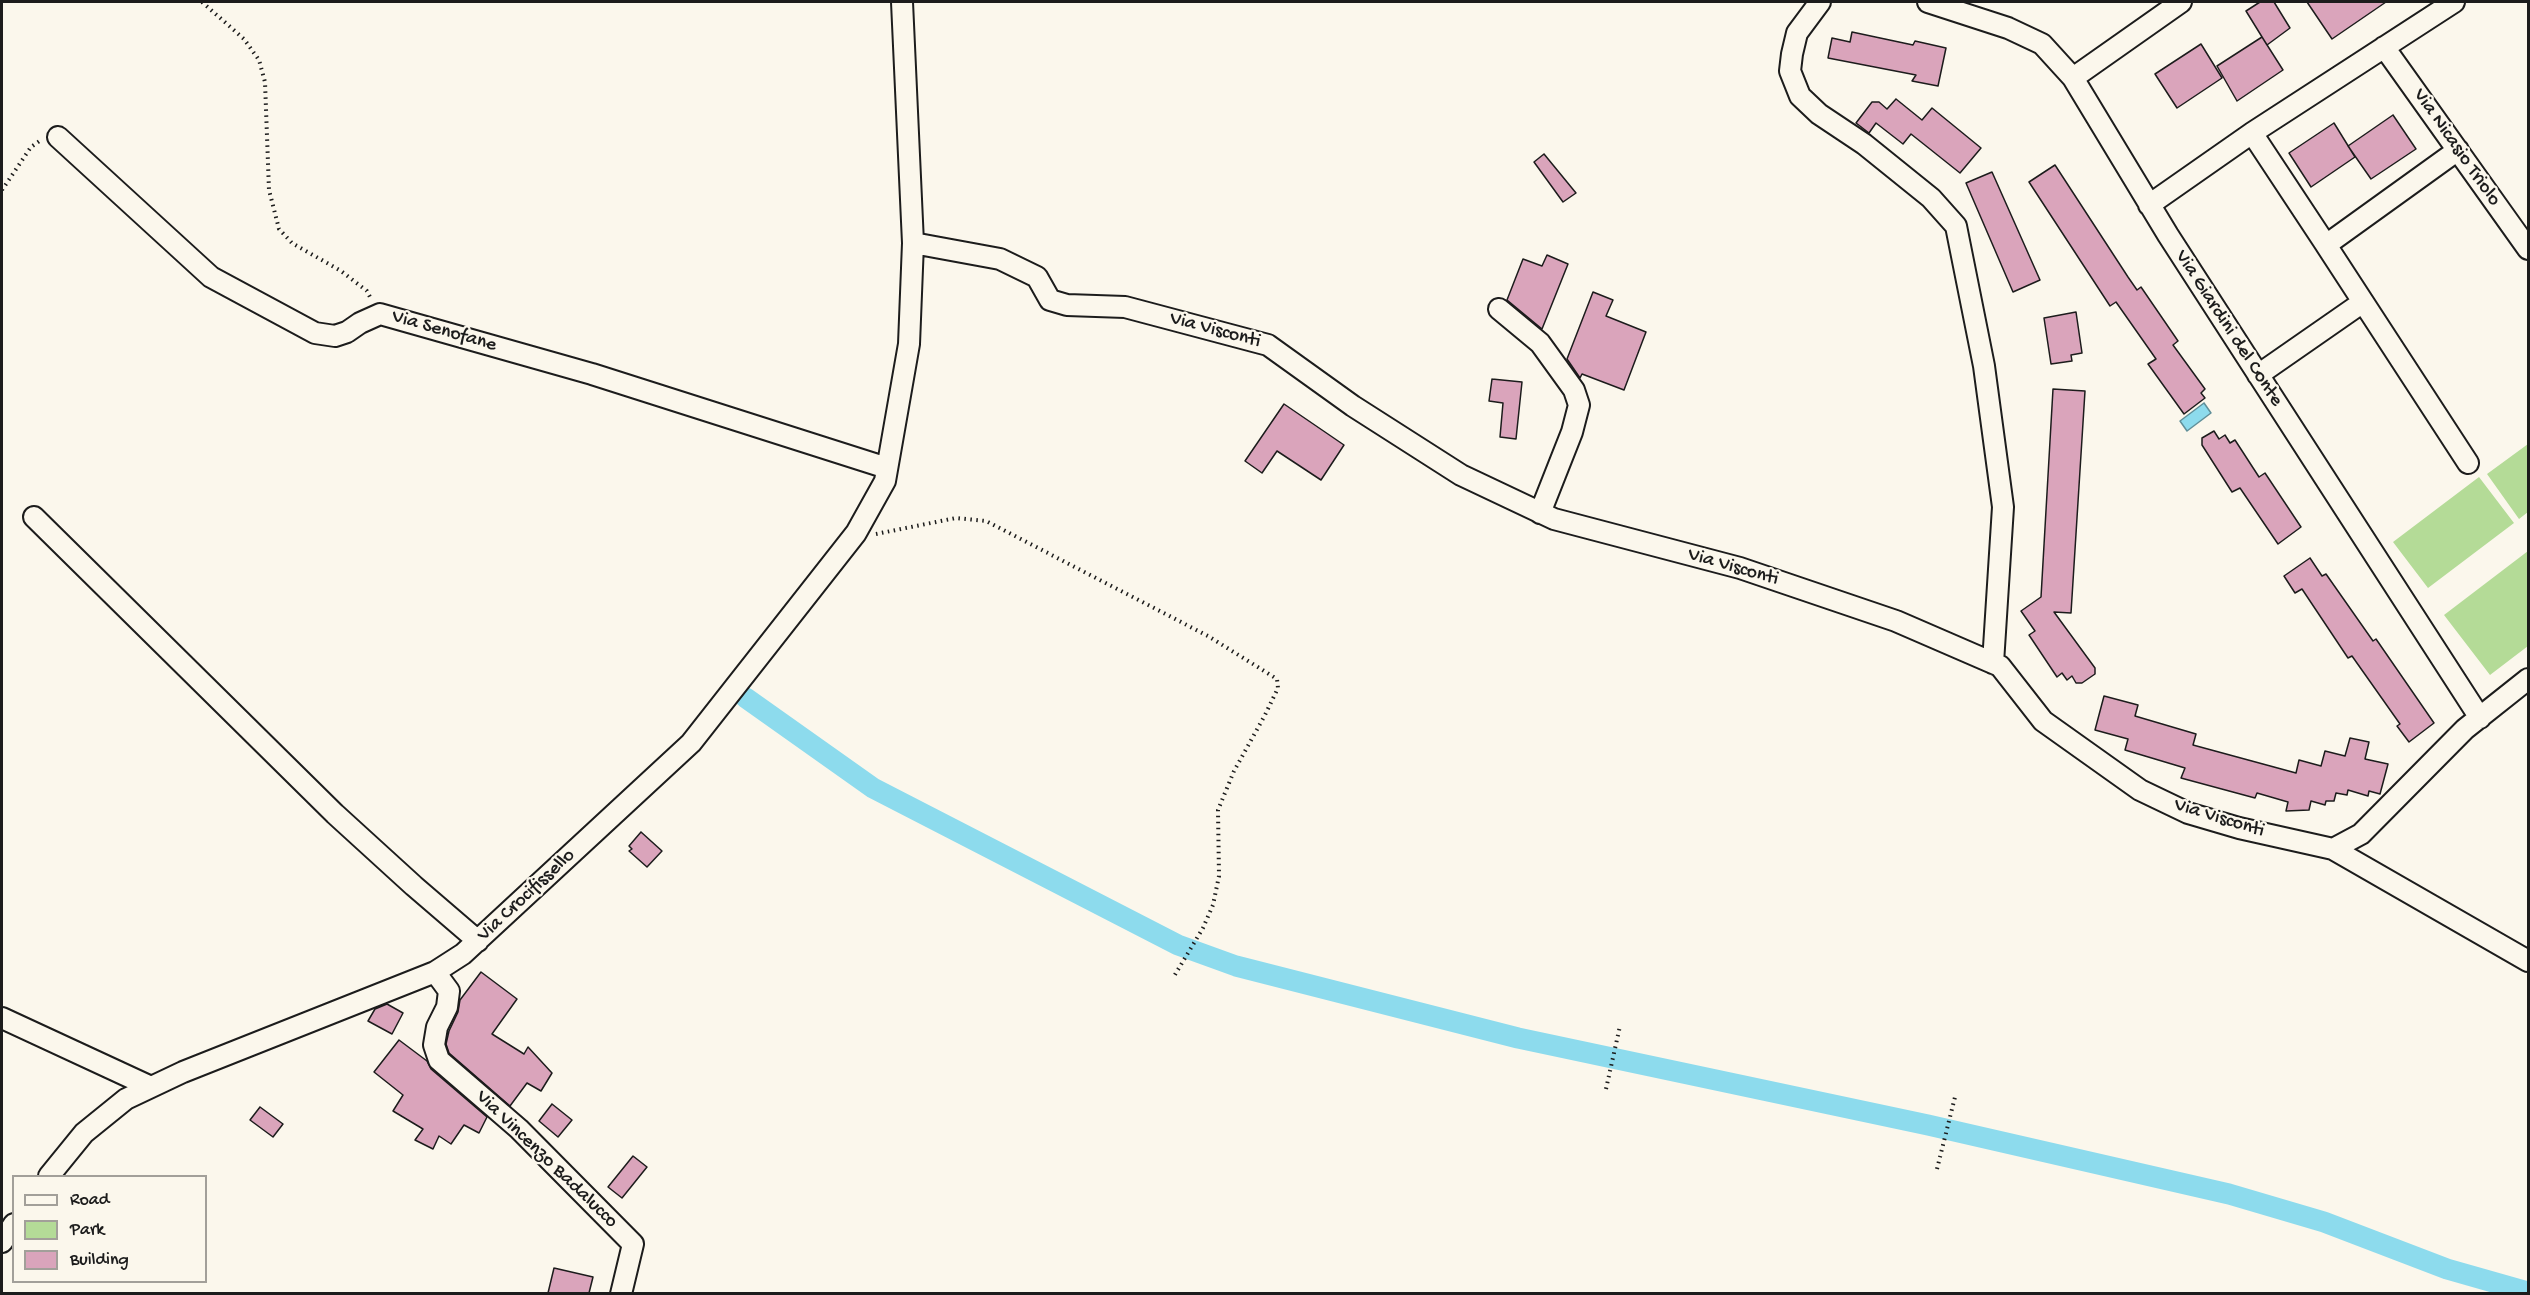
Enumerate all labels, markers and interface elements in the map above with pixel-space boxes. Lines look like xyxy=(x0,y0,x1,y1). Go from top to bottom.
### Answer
street label: Via Nicasio Triolo xyxy=(2407,85,2505,211)
street label: Via Giardini del Conte xyxy=(2169,246,2287,412)
street label: Via Senofane xyxy=(389,306,499,358)
street label: Via Visconti xyxy=(1167,307,1263,355)
street label: Via Visconti xyxy=(1685,544,1781,592)
street label: Via Visconti xyxy=(2171,794,2267,844)
street label: Via Crocifissello xyxy=(473,844,581,948)
street label: Via Vincenzo Badalucco xyxy=(470,1086,622,1234)
legend xyxy=(12,1175,207,1283)
text: Road xyxy=(70,1190,109,1211)
text: Park xyxy=(70,1220,104,1241)
text: Building xyxy=(70,1250,129,1271)

